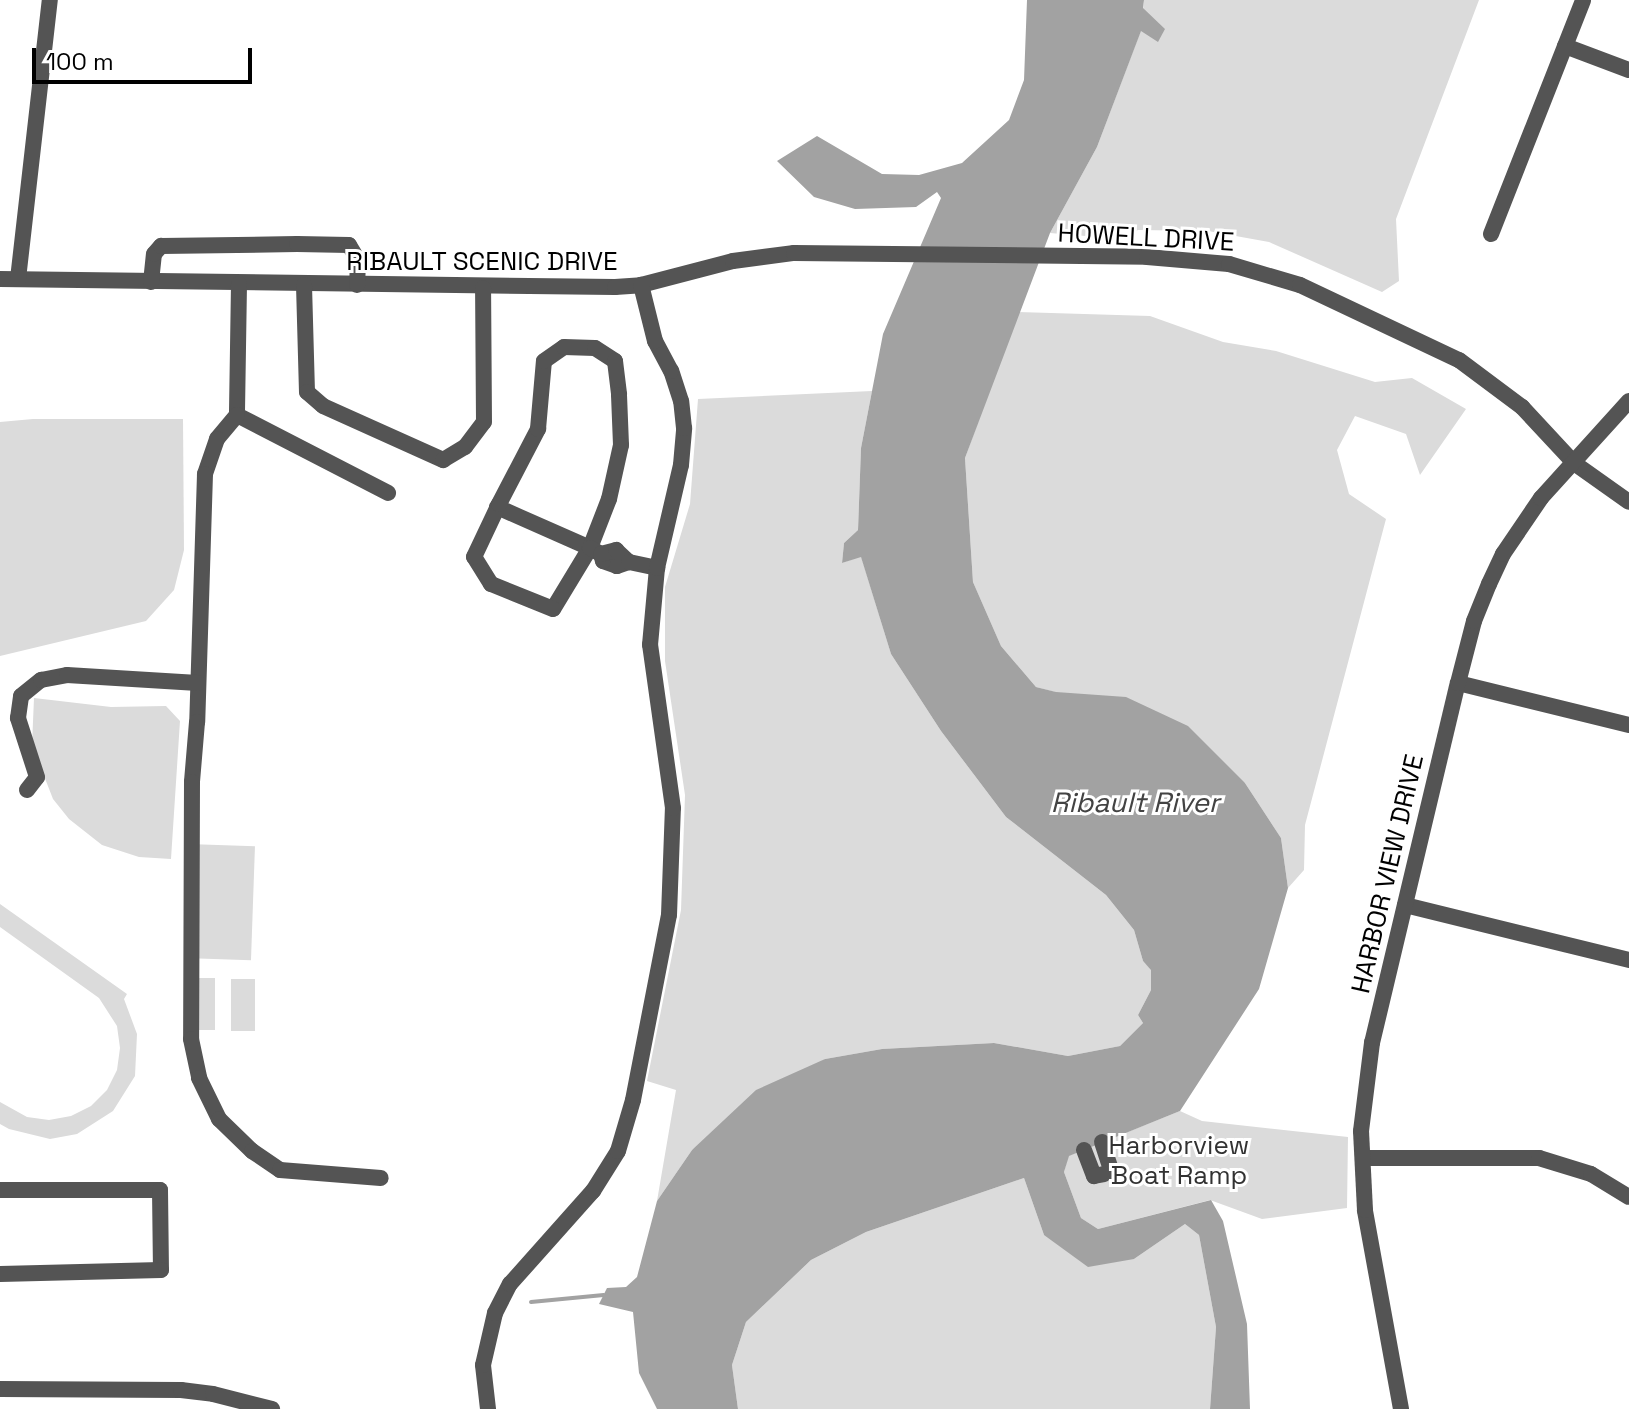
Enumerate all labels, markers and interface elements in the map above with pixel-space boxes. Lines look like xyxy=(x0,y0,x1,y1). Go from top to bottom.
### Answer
scale bar xyxy=(36,32,256,82)
text: 100 m xyxy=(46,46,114,77)
street label: HOWELL DRIVE xyxy=(1057,218,1235,258)
street label: RIBAULT SCENIC DRIVE xyxy=(346,246,618,278)
street label: HARBOR VIEW DRIVE xyxy=(1345,751,1431,997)
water label: Ribault River xyxy=(1051,785,1219,819)
park label: Harborview Boat Ramp xyxy=(1109,1130,1249,1192)

